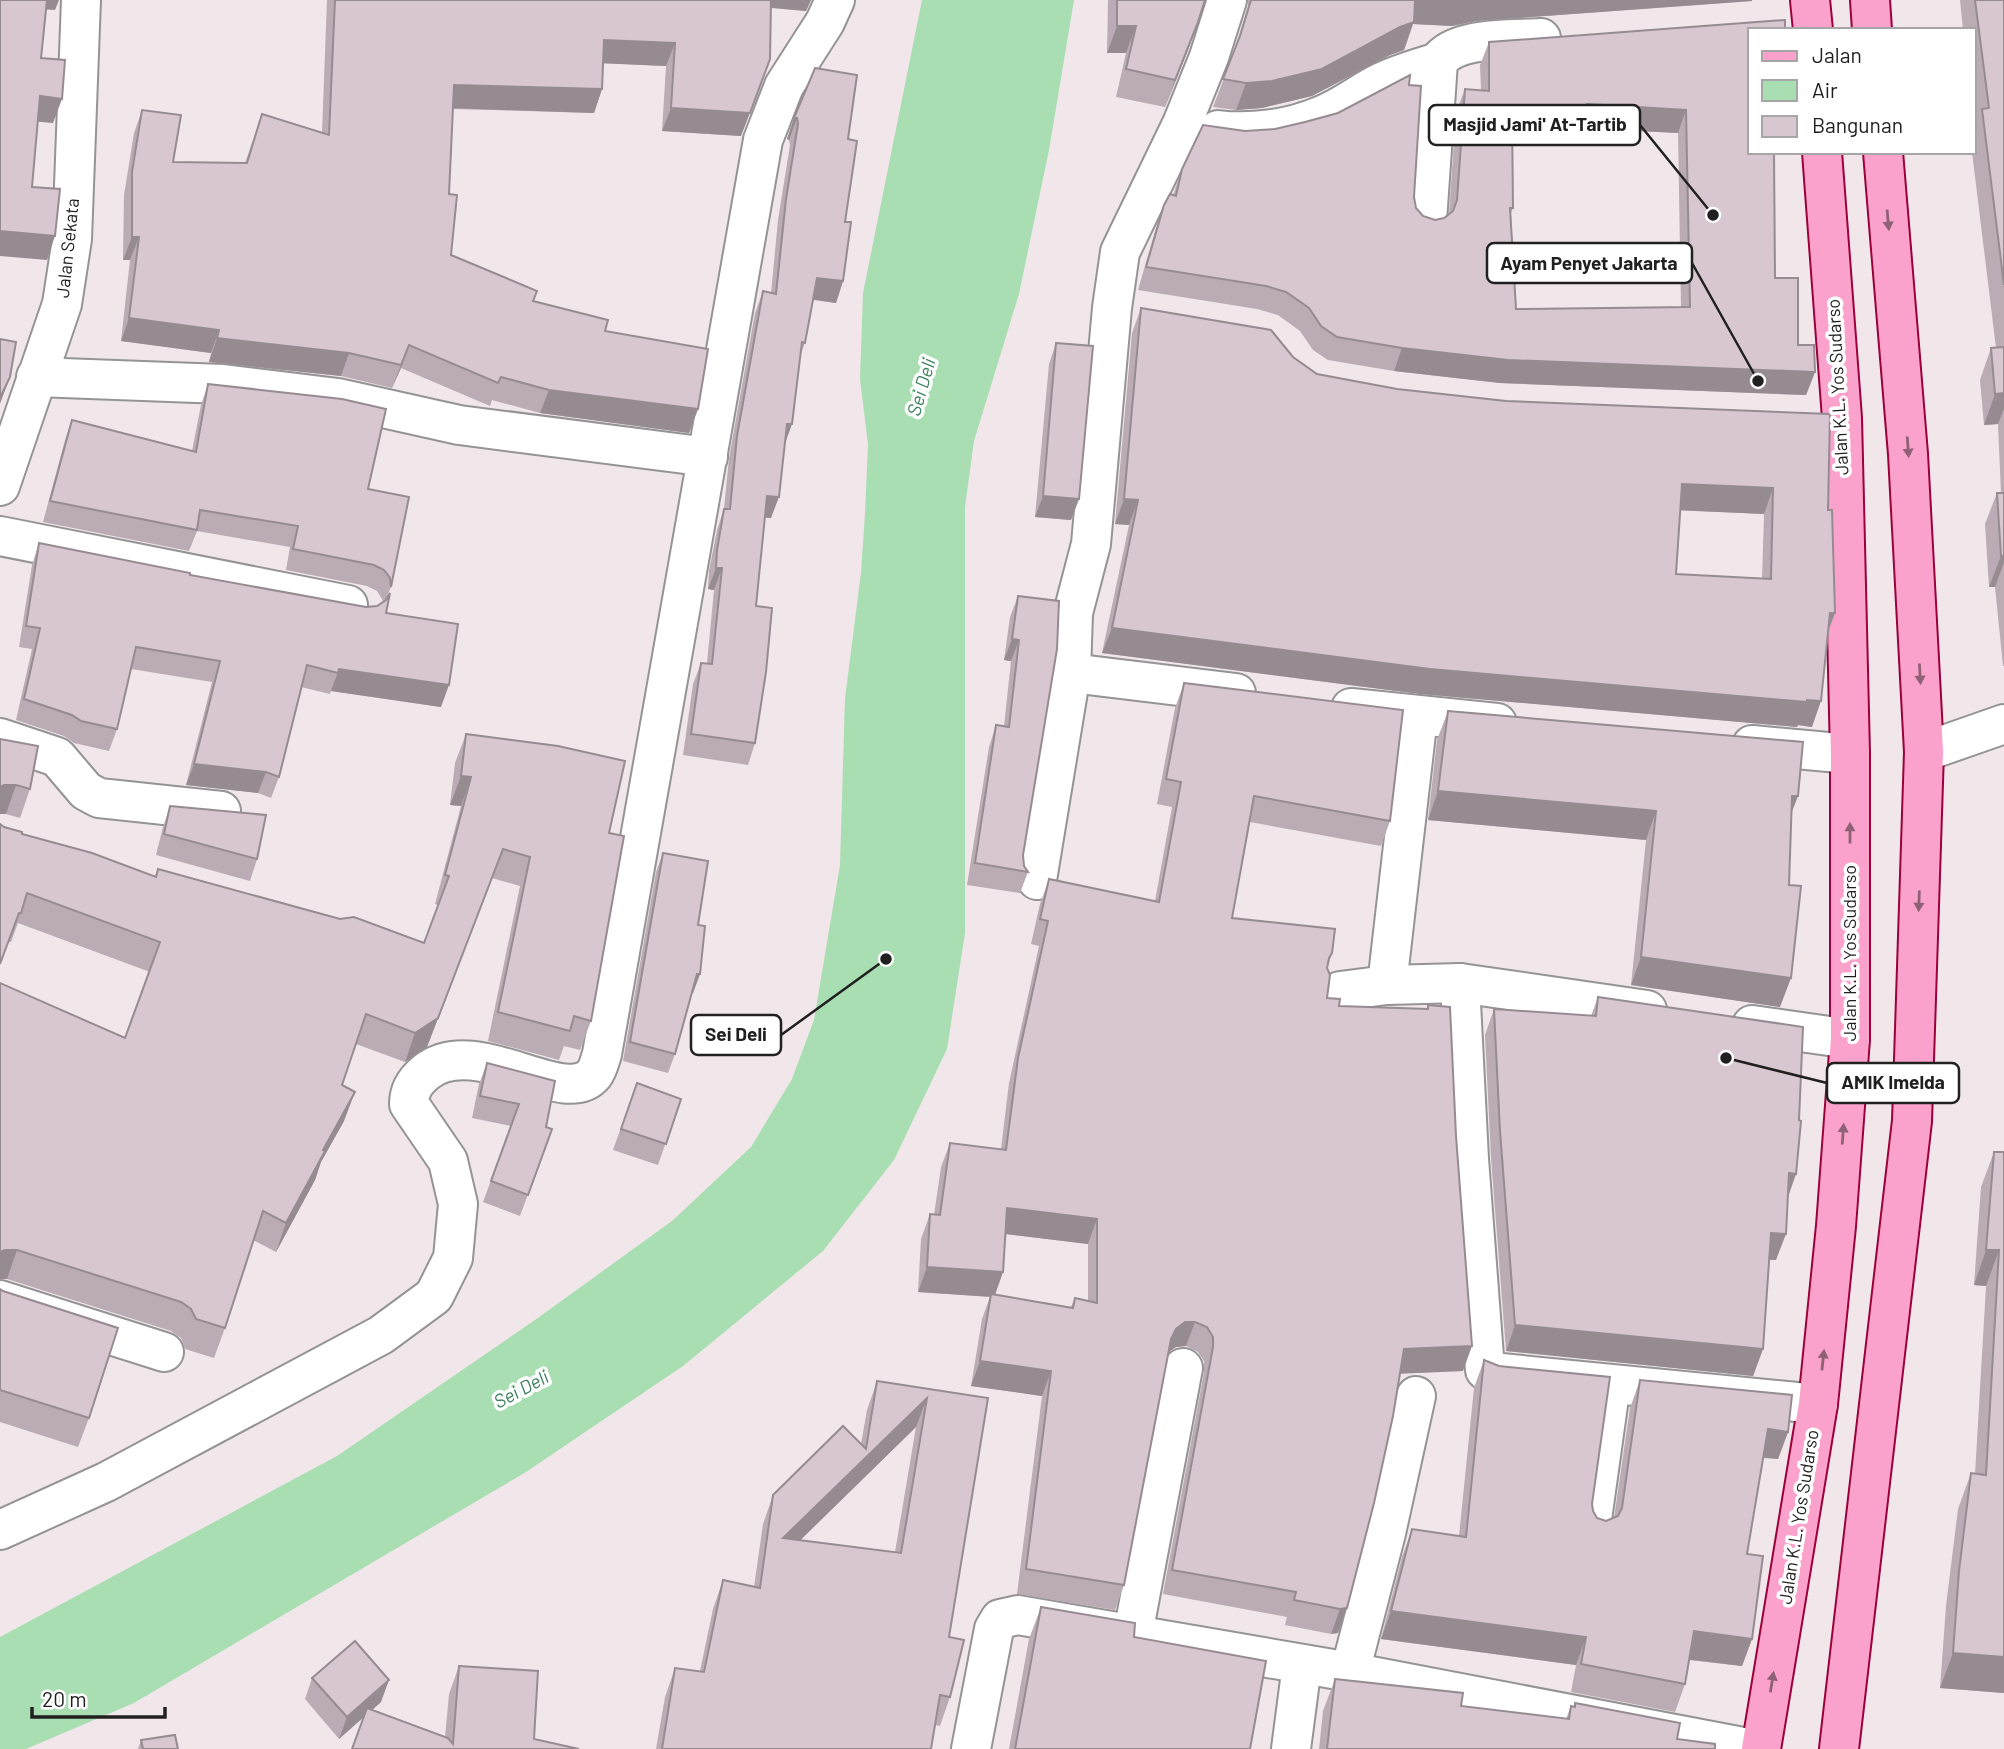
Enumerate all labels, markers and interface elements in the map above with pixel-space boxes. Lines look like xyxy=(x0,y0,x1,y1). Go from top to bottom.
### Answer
legend xyxy=(1748,28,1976,154)
text: Jalan xyxy=(1812,42,1862,67)
text: Air xyxy=(1812,77,1838,102)
callout: Masjid Jami' At-Tartib xyxy=(1429,105,1640,145)
text: Masjid Jami' At-Tartib xyxy=(1443,112,1627,135)
text: Bangunan xyxy=(1812,112,1903,137)
street label: Jalan Sekata xyxy=(51,197,83,299)
one-way arrow xyxy=(1883,209,1894,231)
callout: Ayam Penyet Jakarta xyxy=(1487,243,1692,283)
text: Ayam Penyet Jakarta xyxy=(1500,251,1678,274)
street label: Jalan K.L. Yos Sudarso xyxy=(1821,298,1853,476)
water label: Sei Deli xyxy=(901,355,940,418)
one-way arrow xyxy=(1903,436,1914,458)
one-way arrow xyxy=(1915,663,1926,685)
one-way arrow xyxy=(1844,822,1856,844)
street label: Jalan K.L. Yos Sudarso xyxy=(1838,865,1860,1041)
one-way arrow xyxy=(1913,891,1925,913)
callout: Sei Deli xyxy=(691,1015,781,1055)
text: Sei Deli xyxy=(705,1022,767,1045)
callout: AMIK Imelda xyxy=(1827,1063,1959,1103)
text: AMIK Imelda xyxy=(1841,1070,1945,1093)
one-way arrow xyxy=(1838,1122,1849,1144)
one-way arrow xyxy=(1817,1349,1828,1371)
water label: Sei Deli xyxy=(489,1364,553,1413)
street label: Jalan K.L. Yos Sudarso xyxy=(1773,1428,1823,1606)
one-way arrow xyxy=(1767,1671,1778,1693)
scale bar xyxy=(32,1676,164,1720)
text: 20 m xyxy=(42,1686,87,1711)

